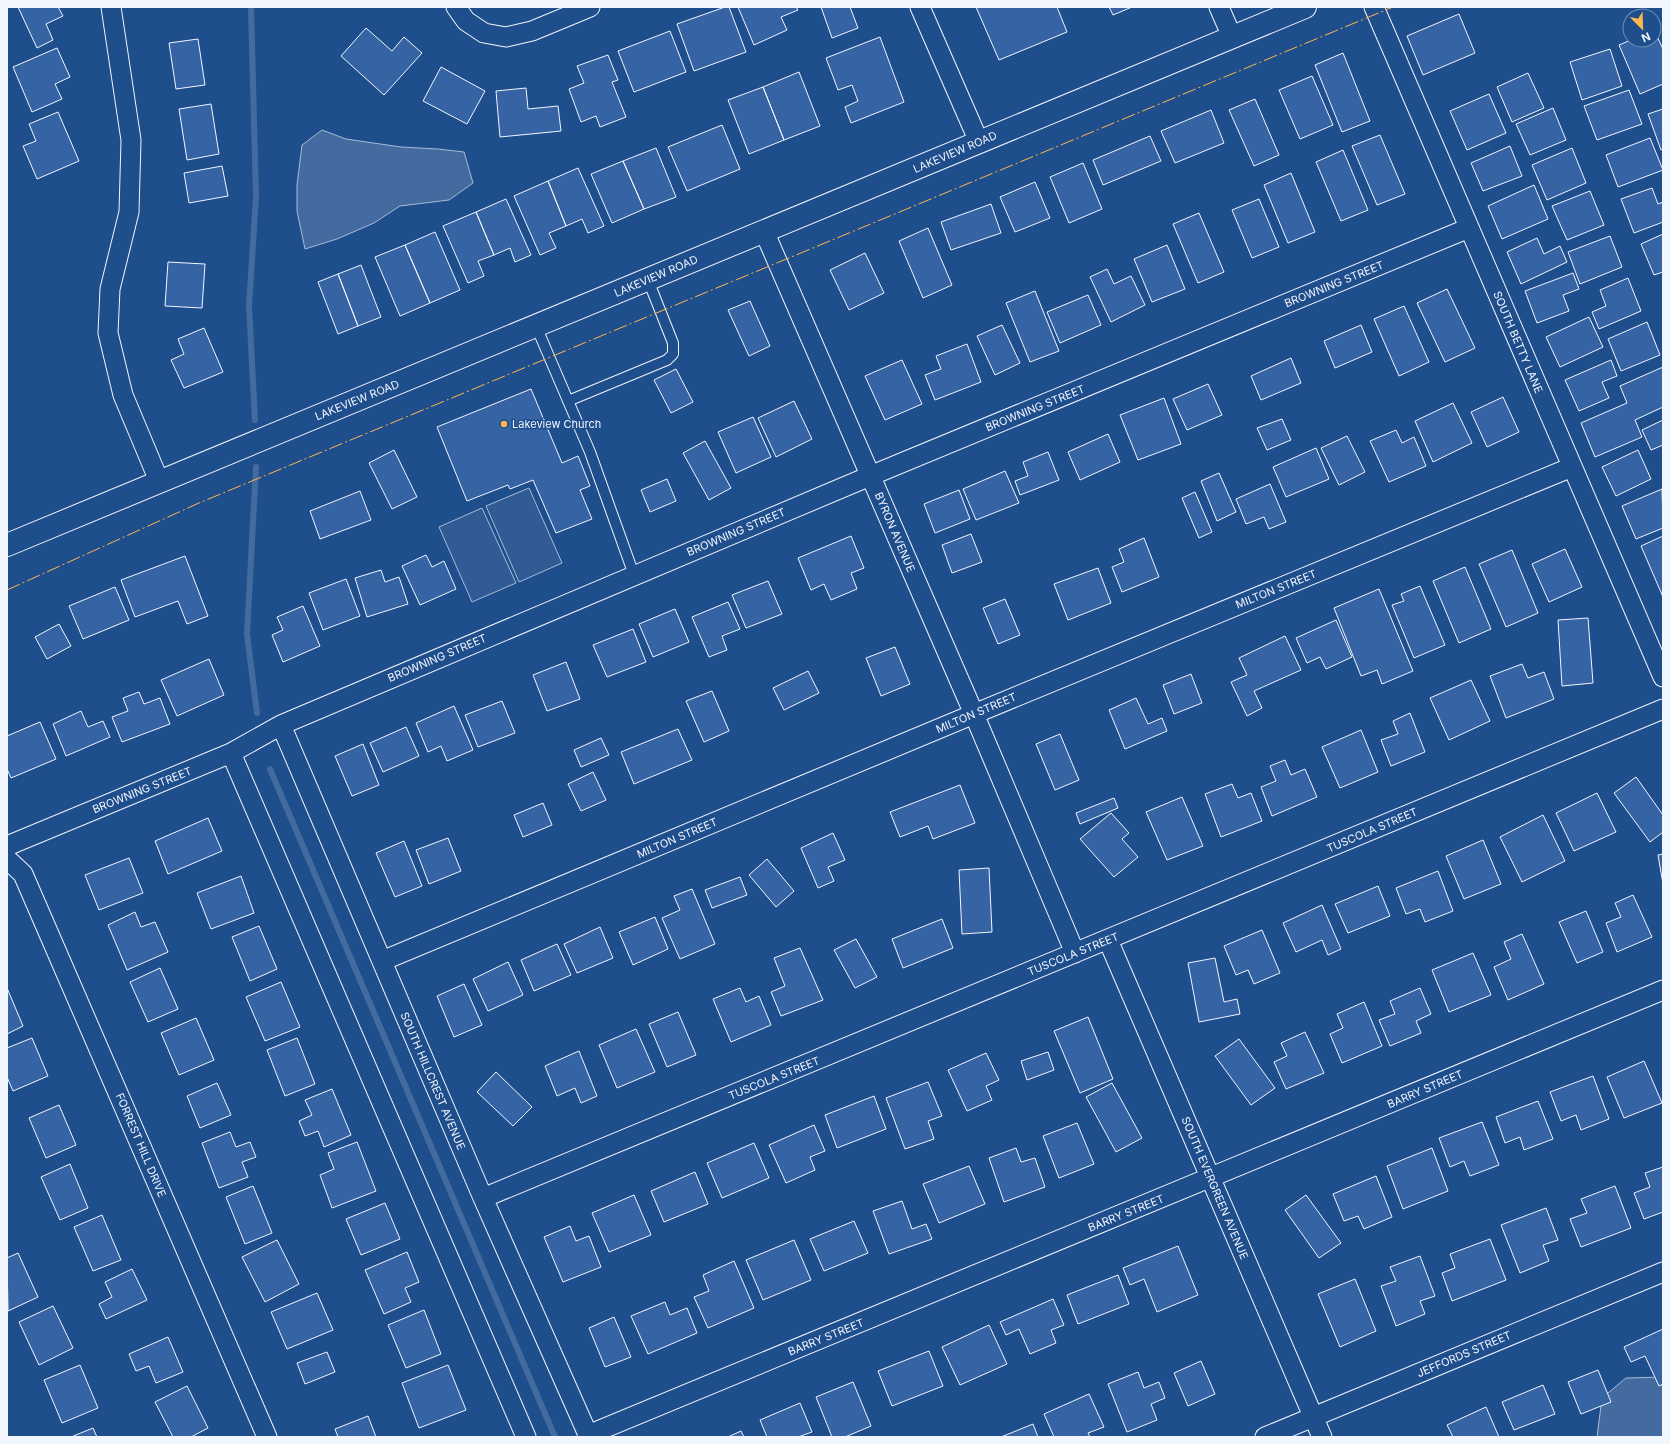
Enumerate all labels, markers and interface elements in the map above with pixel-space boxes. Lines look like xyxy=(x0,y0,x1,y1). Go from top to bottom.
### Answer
north arrow xyxy=(1622,8,1662,48)
text: N xyxy=(1639,29,1653,45)
street label: LAKEVIEW ROAD xyxy=(911,128,999,176)
street label: LAKEVIEW ROAD xyxy=(612,252,700,300)
street label: BROWNING STREET xyxy=(1282,258,1386,310)
street label: SOUTH BETTY LANE xyxy=(1490,289,1546,395)
street label: LAKEVIEW ROAD xyxy=(313,377,401,423)
street label: BROWNING STREET xyxy=(983,382,1087,434)
place label: Lakeview Church xyxy=(512,417,601,431)
marker: Lakeview Church xyxy=(499,419,509,429)
street label: BYRON AVENUE xyxy=(872,490,918,574)
street label: BROWNING STREET xyxy=(685,505,787,559)
street label: MILTON STREET xyxy=(1233,566,1319,612)
street label: BROWNING STREET xyxy=(386,631,488,685)
street label: MILTON STREET xyxy=(934,690,1018,736)
street label: BROWNING STREET xyxy=(90,764,194,816)
street label: TUSCOLA STREET xyxy=(1324,805,1420,855)
street label: MILTON STREET xyxy=(635,815,719,861)
street label: TUSCOLA STREET xyxy=(1025,929,1121,979)
street label: SOUTH HILLCREST AVENUE xyxy=(398,1010,468,1152)
street label: TUSCOLA STREET xyxy=(726,1053,822,1103)
street label: BARRY STREET xyxy=(1385,1067,1465,1111)
street label: FORREST HILL DRIVE xyxy=(113,1091,169,1199)
street label: SOUTH EVERGREEN AVENUE xyxy=(1178,1114,1252,1262)
street label: BARRY STREET xyxy=(1086,1191,1166,1235)
street label: BARRY STREET xyxy=(786,1315,866,1359)
street label: JEFFORDS STREET xyxy=(1415,1328,1513,1380)

